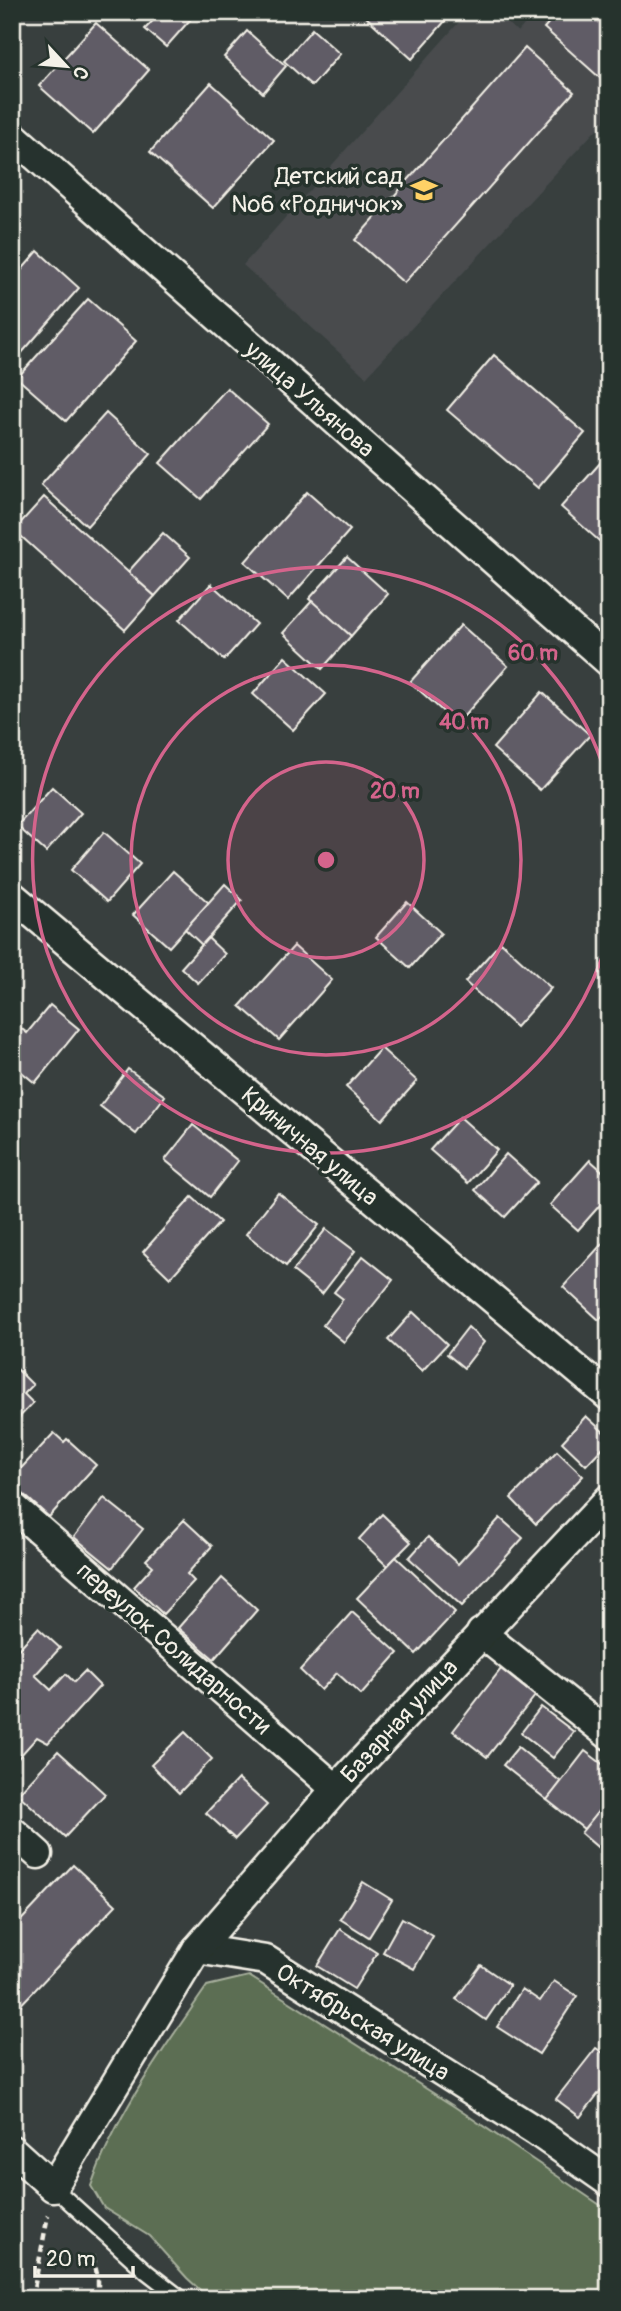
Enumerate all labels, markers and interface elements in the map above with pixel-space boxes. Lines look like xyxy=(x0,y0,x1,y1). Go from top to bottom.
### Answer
north arrow xyxy=(32,32,102,102)
text: С xyxy=(67,62,94,84)
place label: Детский сад №6 «Родничок» xyxy=(231,162,404,219)
school or university icon: Детский сад №6 «Родничок» xyxy=(409,175,439,205)
street label: улица Ульянова xyxy=(238,335,380,464)
text: 60 m xyxy=(508,640,558,667)
text: 40 m xyxy=(439,709,489,736)
text: 20 m xyxy=(370,778,420,805)
centre of rings xyxy=(314,848,338,872)
street label: Криничная улица xyxy=(235,1081,384,1212)
street label: переулок Солидарности xyxy=(71,1556,277,1741)
street label: Базарная улица xyxy=(335,1653,464,1789)
street label: Октябрьская улица xyxy=(271,1957,455,2087)
scale bar xyxy=(35,2234,133,2278)
text: 20 m xyxy=(46,2246,95,2273)

